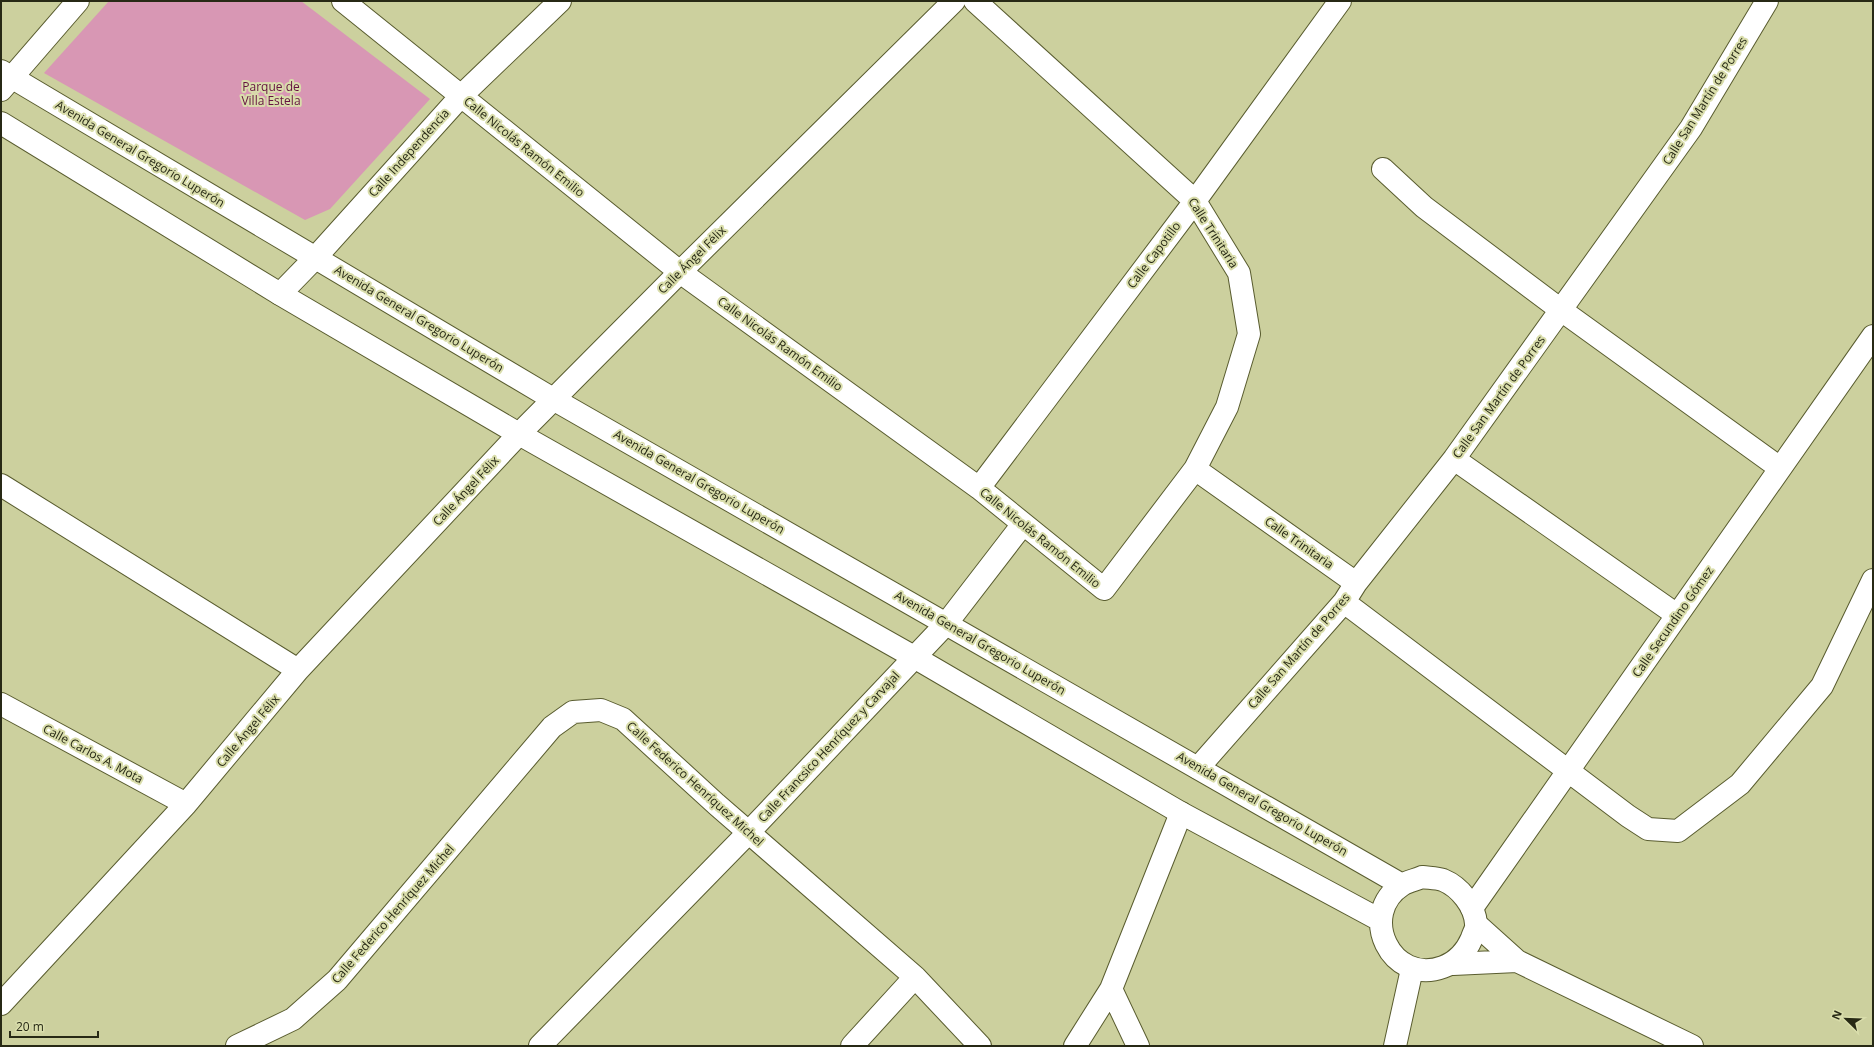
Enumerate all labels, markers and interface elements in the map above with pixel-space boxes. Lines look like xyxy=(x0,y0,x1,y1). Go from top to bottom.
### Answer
street label: Calle San Martín de Porres xyxy=(1658,33,1751,168)
park label: Parque de Villa Estela xyxy=(241,78,301,109)
street label: Calle Nicolás Ramón Emilio xyxy=(460,93,588,201)
street label: Avenida General Gregorio Luperón xyxy=(52,96,228,211)
street label: Calle Independencia xyxy=(364,105,453,200)
street label: Calle Trinitaria xyxy=(1184,194,1243,271)
street label: Calle Capotillo xyxy=(1123,218,1184,292)
street label: Calle Ángel Félix xyxy=(654,221,730,297)
street label: Avenida General Gregorio Luperón xyxy=(331,261,507,376)
street label: Calle Nicolás Ramón Emilio xyxy=(714,292,846,395)
street label: Calle San Martín de Porres xyxy=(1448,332,1549,462)
street label: Avenida General Gregorio Luperón xyxy=(611,426,788,538)
street label: Calle Ángel Félix xyxy=(429,452,503,529)
street label: Calle Nicolás Ramón Emilio xyxy=(976,484,1104,592)
street label: Calle Trinitaria xyxy=(1261,513,1337,573)
street label: Calle Secundino Gómez xyxy=(1628,563,1717,680)
street label: Avenida General Gregorio Luperón xyxy=(892,587,1069,699)
street label: Calle San Martín de Porres xyxy=(1244,589,1354,712)
street label: Calle Francsico Henríquez y Carvajal xyxy=(754,668,903,826)
street label: Calle Ángel Félix xyxy=(212,690,283,771)
street label: Calle Federico Henríquez Michel xyxy=(623,717,768,850)
street label: Calle Carlos A. Mota xyxy=(40,720,146,787)
street label: Avenida General Gregorio Luperón xyxy=(1174,748,1351,860)
street label: Calle Federico Henríquez Michel xyxy=(328,841,458,987)
north arrow xyxy=(1826,999,1866,1039)
text: N xyxy=(1828,1008,1845,1022)
scale bar xyxy=(10,1013,98,1039)
text: 20 m xyxy=(16,1018,44,1035)

